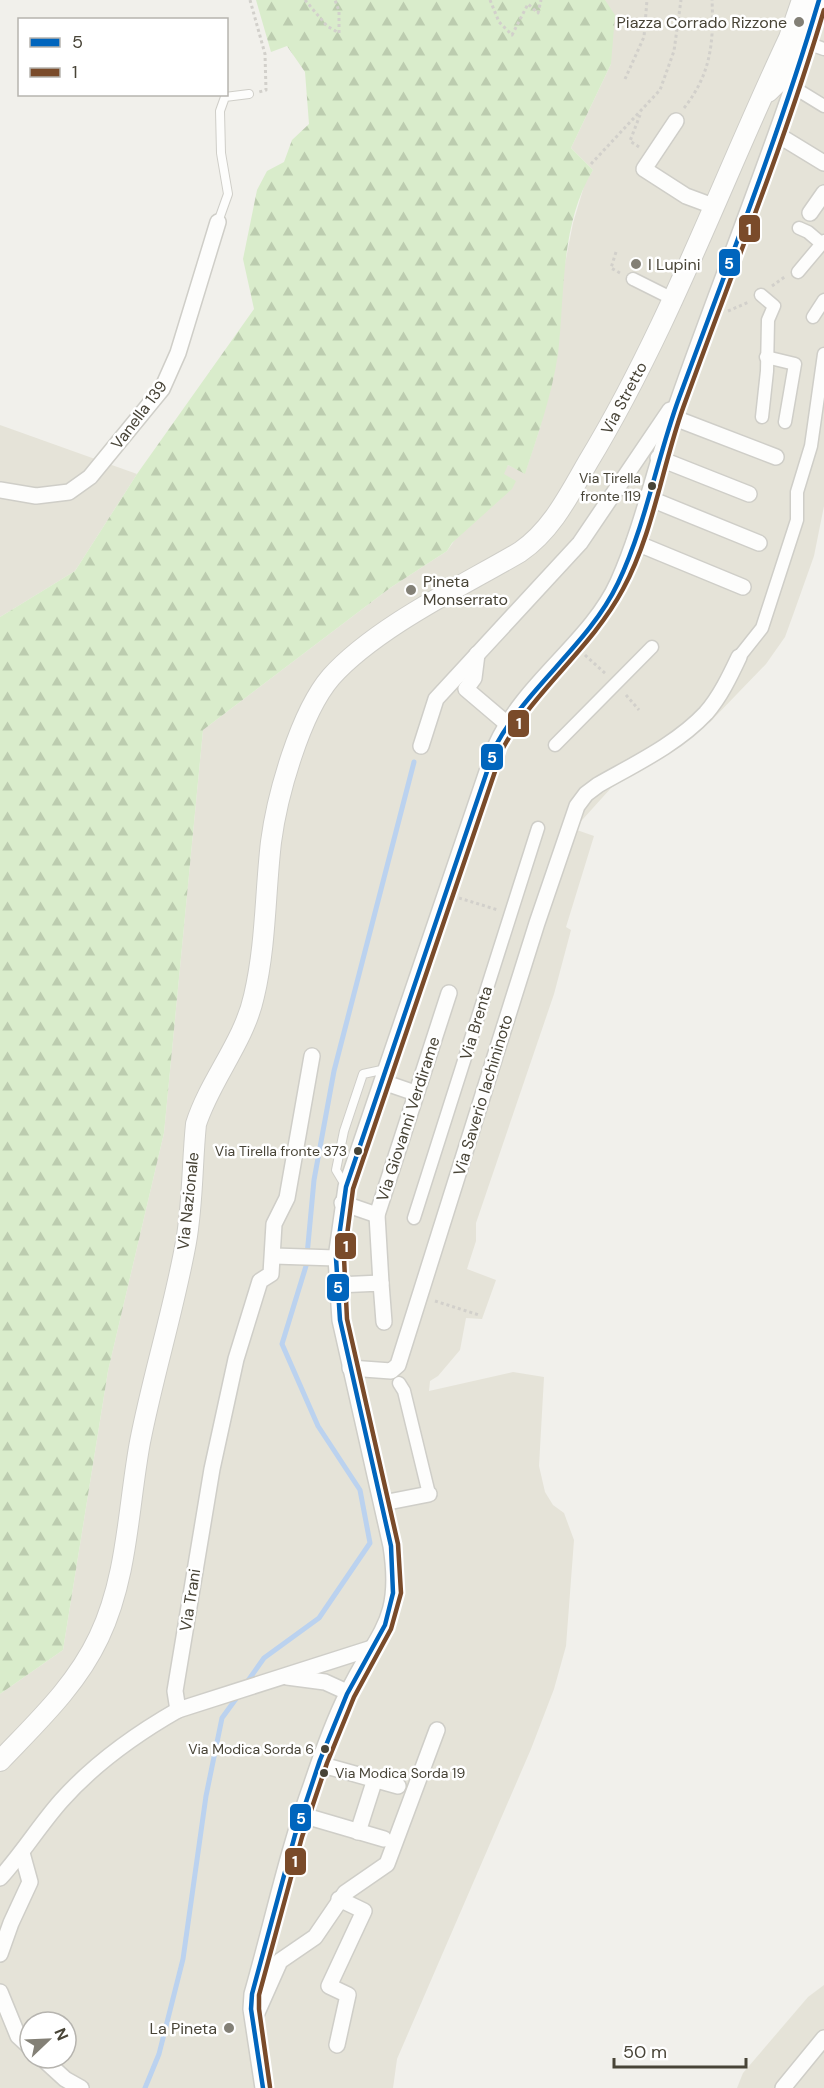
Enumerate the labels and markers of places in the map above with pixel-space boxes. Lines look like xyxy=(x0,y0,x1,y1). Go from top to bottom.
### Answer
place label: Piazza Corrado Rizzone xyxy=(617,12,787,33)
marker: Piazza Corrado Rizzone xyxy=(792,15,806,29)
place label: I Lupini xyxy=(648,254,700,275)
marker: I Lupini xyxy=(629,257,643,271)
place label: Via Tirella fronte 119 xyxy=(579,469,641,505)
marker: Via Tirella fronte 119 xyxy=(646,480,658,492)
place label: Pineta Monserrato xyxy=(423,571,508,610)
marker: Pineta Monserrato xyxy=(404,583,418,597)
place label: Via Tirella fronte 373 xyxy=(215,1142,347,1160)
marker: Via Tirella fronte 373 xyxy=(352,1145,364,1157)
place label: Via Modica Sorda 6 xyxy=(188,1740,314,1758)
marker: Via Modica Sorda 6 xyxy=(319,1743,331,1755)
place label: Via Modica Sorda 19 xyxy=(335,1764,465,1782)
marker: Via Modica Sorda 19 xyxy=(318,1767,330,1779)
place label: La Pineta xyxy=(150,2018,217,2039)
marker: La Pineta xyxy=(222,2021,236,2035)

